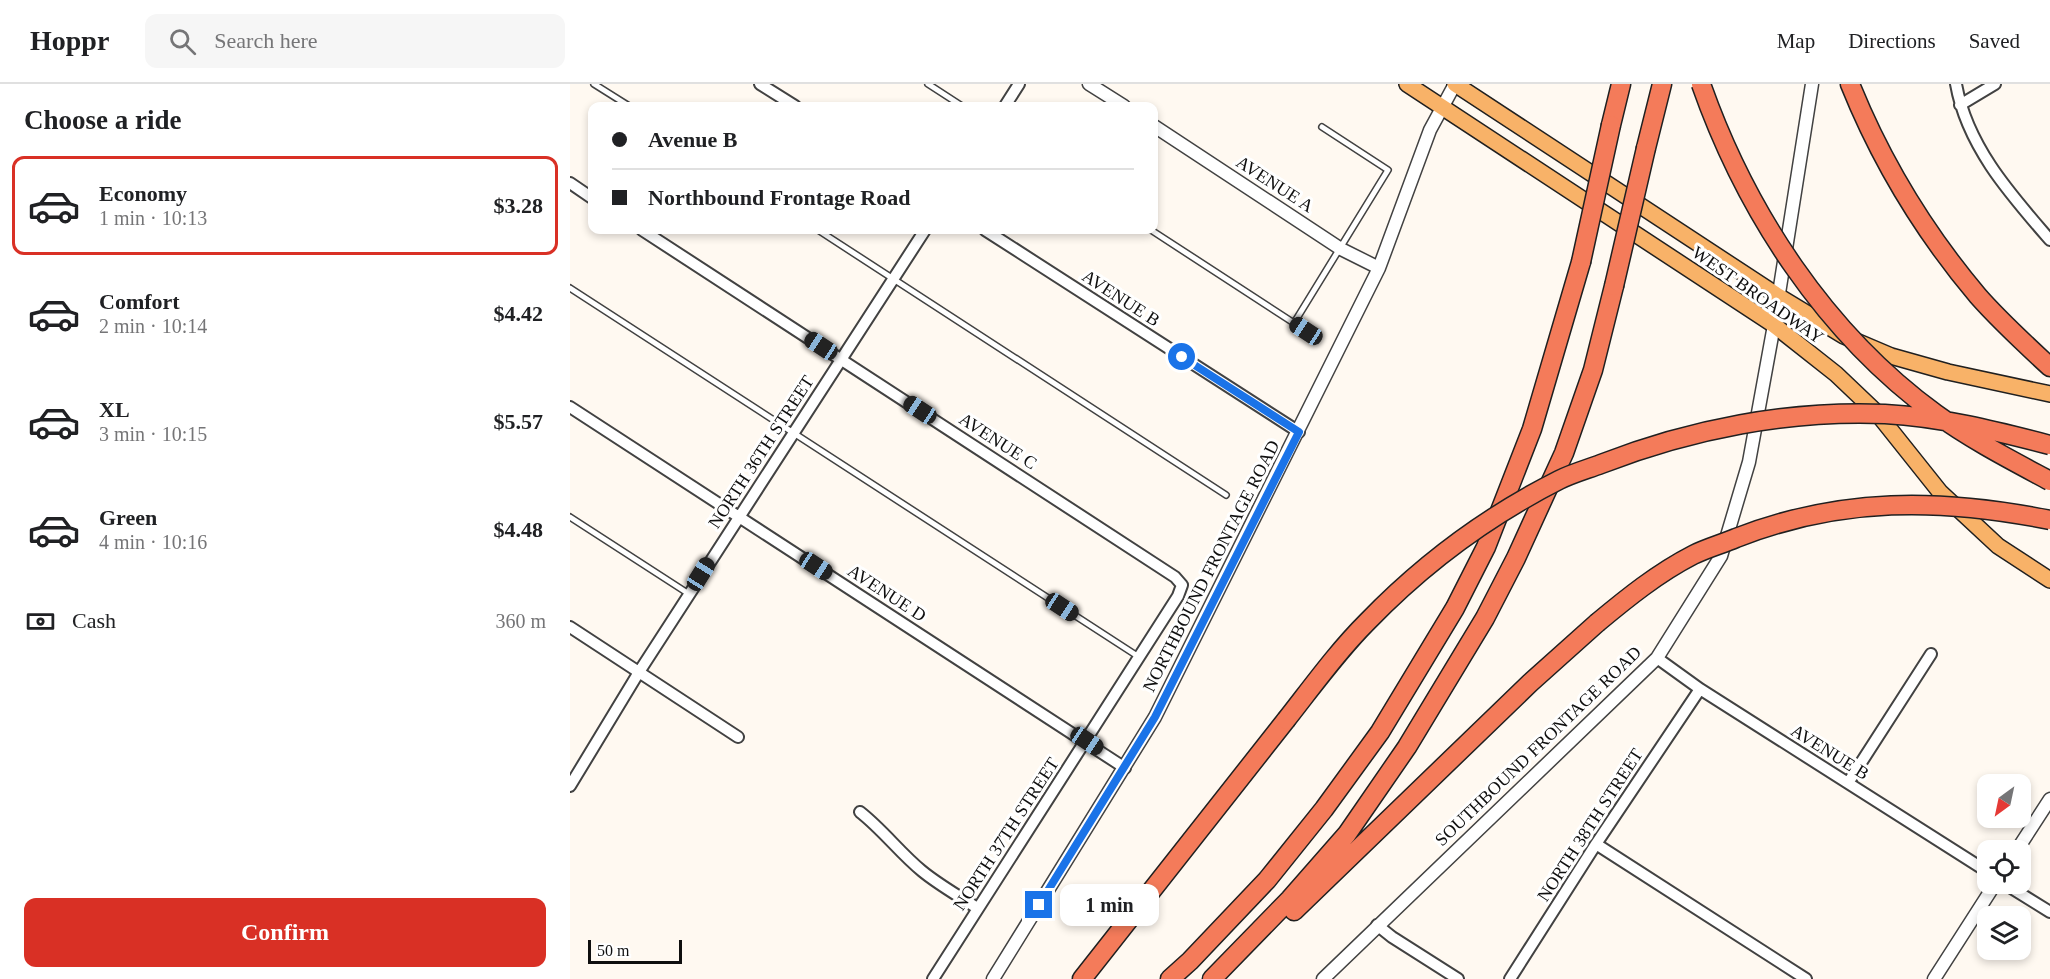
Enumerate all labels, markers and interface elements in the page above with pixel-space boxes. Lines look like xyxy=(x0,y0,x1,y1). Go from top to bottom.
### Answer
search box xyxy=(145,14,565,68)
text: Hoppr xyxy=(30,25,109,56)
icon: search xyxy=(166,25,199,58)
text: Search here xyxy=(214,28,318,53)
text: Map xyxy=(1777,29,1815,53)
text: Directions xyxy=(1848,29,1936,53)
text: Saved xyxy=(1969,29,2020,53)
text: Choose a ride xyxy=(24,105,182,135)
text: Avenue B xyxy=(648,127,737,152)
street label: AVENUE A xyxy=(1233,152,1317,216)
icon: car xyxy=(27,179,81,233)
text: Economy xyxy=(99,181,187,206)
text: Northbound Frontage Road xyxy=(648,185,910,210)
text: $3.28 xyxy=(494,193,543,218)
text: 1 min · 10:13 xyxy=(99,207,207,229)
street label: WEST BROADWAY xyxy=(1689,242,1827,348)
street label: AVENUE B xyxy=(1079,266,1163,330)
icon: car xyxy=(27,287,81,341)
text: Comfort xyxy=(99,289,180,314)
text: $4.42 xyxy=(494,301,543,326)
car xyxy=(1286,314,1326,348)
text: 2 min · 10:14 xyxy=(99,315,207,337)
car xyxy=(801,329,841,363)
route start xyxy=(1168,343,1195,370)
street label: NORTH 36TH STREET xyxy=(704,372,818,532)
car xyxy=(900,393,940,427)
icon: car xyxy=(27,395,81,449)
text: XL xyxy=(99,397,130,422)
text: $5.57 xyxy=(494,409,543,434)
street label: AVENUE C xyxy=(956,409,1040,473)
text: 3 min · 10:15 xyxy=(99,423,207,445)
street label: NORTHBOUND FRONTAGE ROAD xyxy=(1139,437,1283,695)
icon: car xyxy=(27,503,81,557)
text: Green xyxy=(99,505,157,530)
text: $4.48 xyxy=(494,517,543,542)
text: 4 min · 10:16 xyxy=(99,531,207,553)
car xyxy=(796,549,836,583)
car xyxy=(684,554,718,594)
street label: AVENUE D xyxy=(844,560,930,626)
car xyxy=(1042,590,1082,624)
icon: cash xyxy=(24,605,57,638)
text: Cash xyxy=(72,608,116,633)
text: 360 m xyxy=(495,610,546,632)
street label: SOUTHBOUND FRONTAGE ROAD xyxy=(1431,642,1645,850)
street label: AVENUE B xyxy=(1787,720,1873,784)
car xyxy=(1067,723,1107,759)
street label: NORTH 38TH STREET xyxy=(1533,745,1647,905)
street label: NORTH 37TH STREET xyxy=(949,754,1063,914)
north arrow xyxy=(1977,774,2031,828)
map controls xyxy=(1977,774,2031,960)
button: locate xyxy=(1977,840,2031,894)
callout: 1 min xyxy=(1060,884,1159,926)
route end xyxy=(1025,891,1052,918)
text: 1 min xyxy=(1085,894,1134,916)
button: Confirm xyxy=(24,898,546,967)
button: layers xyxy=(1977,906,2031,960)
scale bar xyxy=(588,937,682,964)
text: 50 m xyxy=(597,942,629,959)

